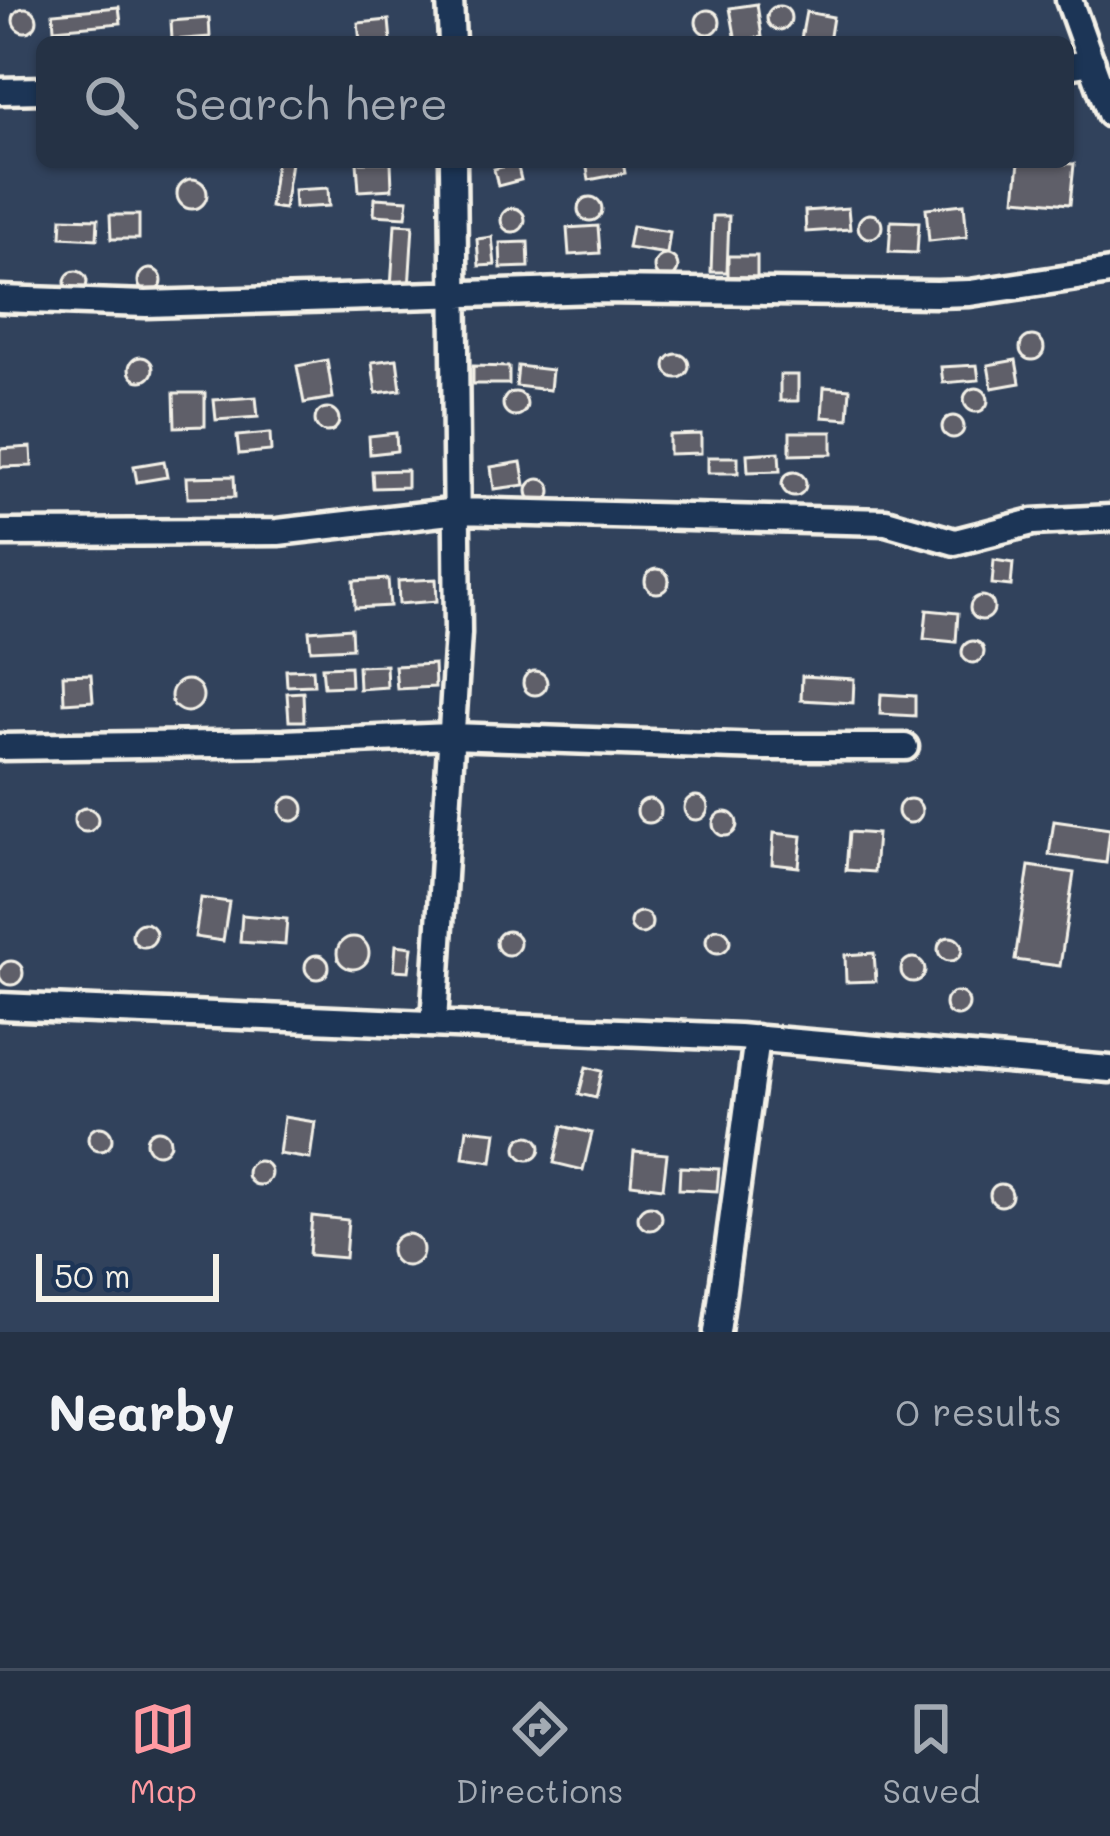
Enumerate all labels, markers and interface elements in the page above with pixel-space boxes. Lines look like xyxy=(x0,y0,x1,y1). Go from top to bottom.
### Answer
search box xyxy=(36,36,1074,168)
icon: search xyxy=(78,69,144,135)
text: Search here xyxy=(174,73,448,131)
scale bar xyxy=(36,1248,219,1301)
text: 50 m xyxy=(54,1253,130,1296)
text: Nearby xyxy=(48,1377,235,1444)
text: 0 results xyxy=(896,1385,1062,1436)
tab: Map xyxy=(130,1696,197,1811)
tab: Directions xyxy=(456,1696,623,1811)
tab: Saved xyxy=(883,1696,980,1811)

